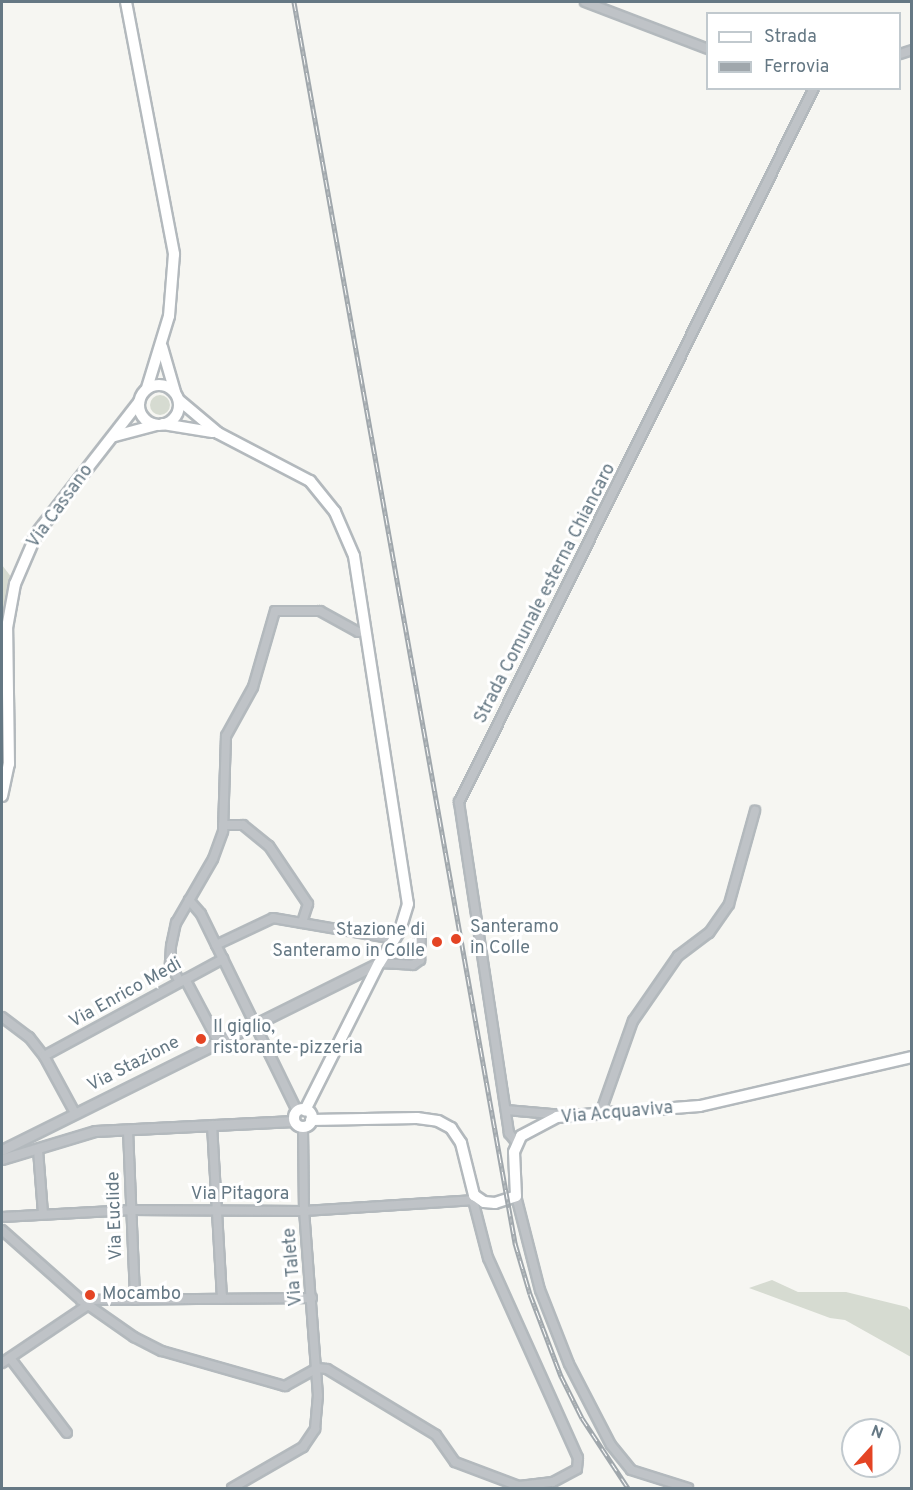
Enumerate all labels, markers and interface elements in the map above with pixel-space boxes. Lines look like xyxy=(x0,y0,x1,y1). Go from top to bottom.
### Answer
legend xyxy=(706,12,901,90)
text: Strada xyxy=(764,26,817,49)
text: Ferrovia xyxy=(764,56,829,79)
street label: Strada Comunale esterna Chiancaro xyxy=(471,460,621,728)
street label: Via Cassano xyxy=(23,461,99,553)
place label: Santeramo in Colle xyxy=(470,918,559,960)
place label: Stazione di Santeramo in Colle xyxy=(272,921,425,964)
marker: Santeramo in Colle xyxy=(447,930,465,948)
marker: Stazione di Santeramo in Colle xyxy=(430,935,444,949)
street label: Via Enrico Medi xyxy=(66,954,186,1034)
place label: Il giglio, ristorante-pizzeria xyxy=(213,1018,363,1060)
marker: Il giglio, ristorante-pizzeria xyxy=(194,1032,208,1046)
street label: Via Stazione xyxy=(84,1033,184,1097)
street label: Via Acquaviva xyxy=(560,1098,674,1130)
street label: Via Euclide xyxy=(104,1171,128,1261)
street label: Via Pitagora xyxy=(191,1184,289,1206)
street label: Via Talete xyxy=(280,1227,308,1307)
place label: Mocambo xyxy=(102,1284,181,1306)
marker: Mocambo xyxy=(83,1288,97,1302)
north arrow xyxy=(841,1418,901,1478)
text: N xyxy=(868,1422,886,1444)

